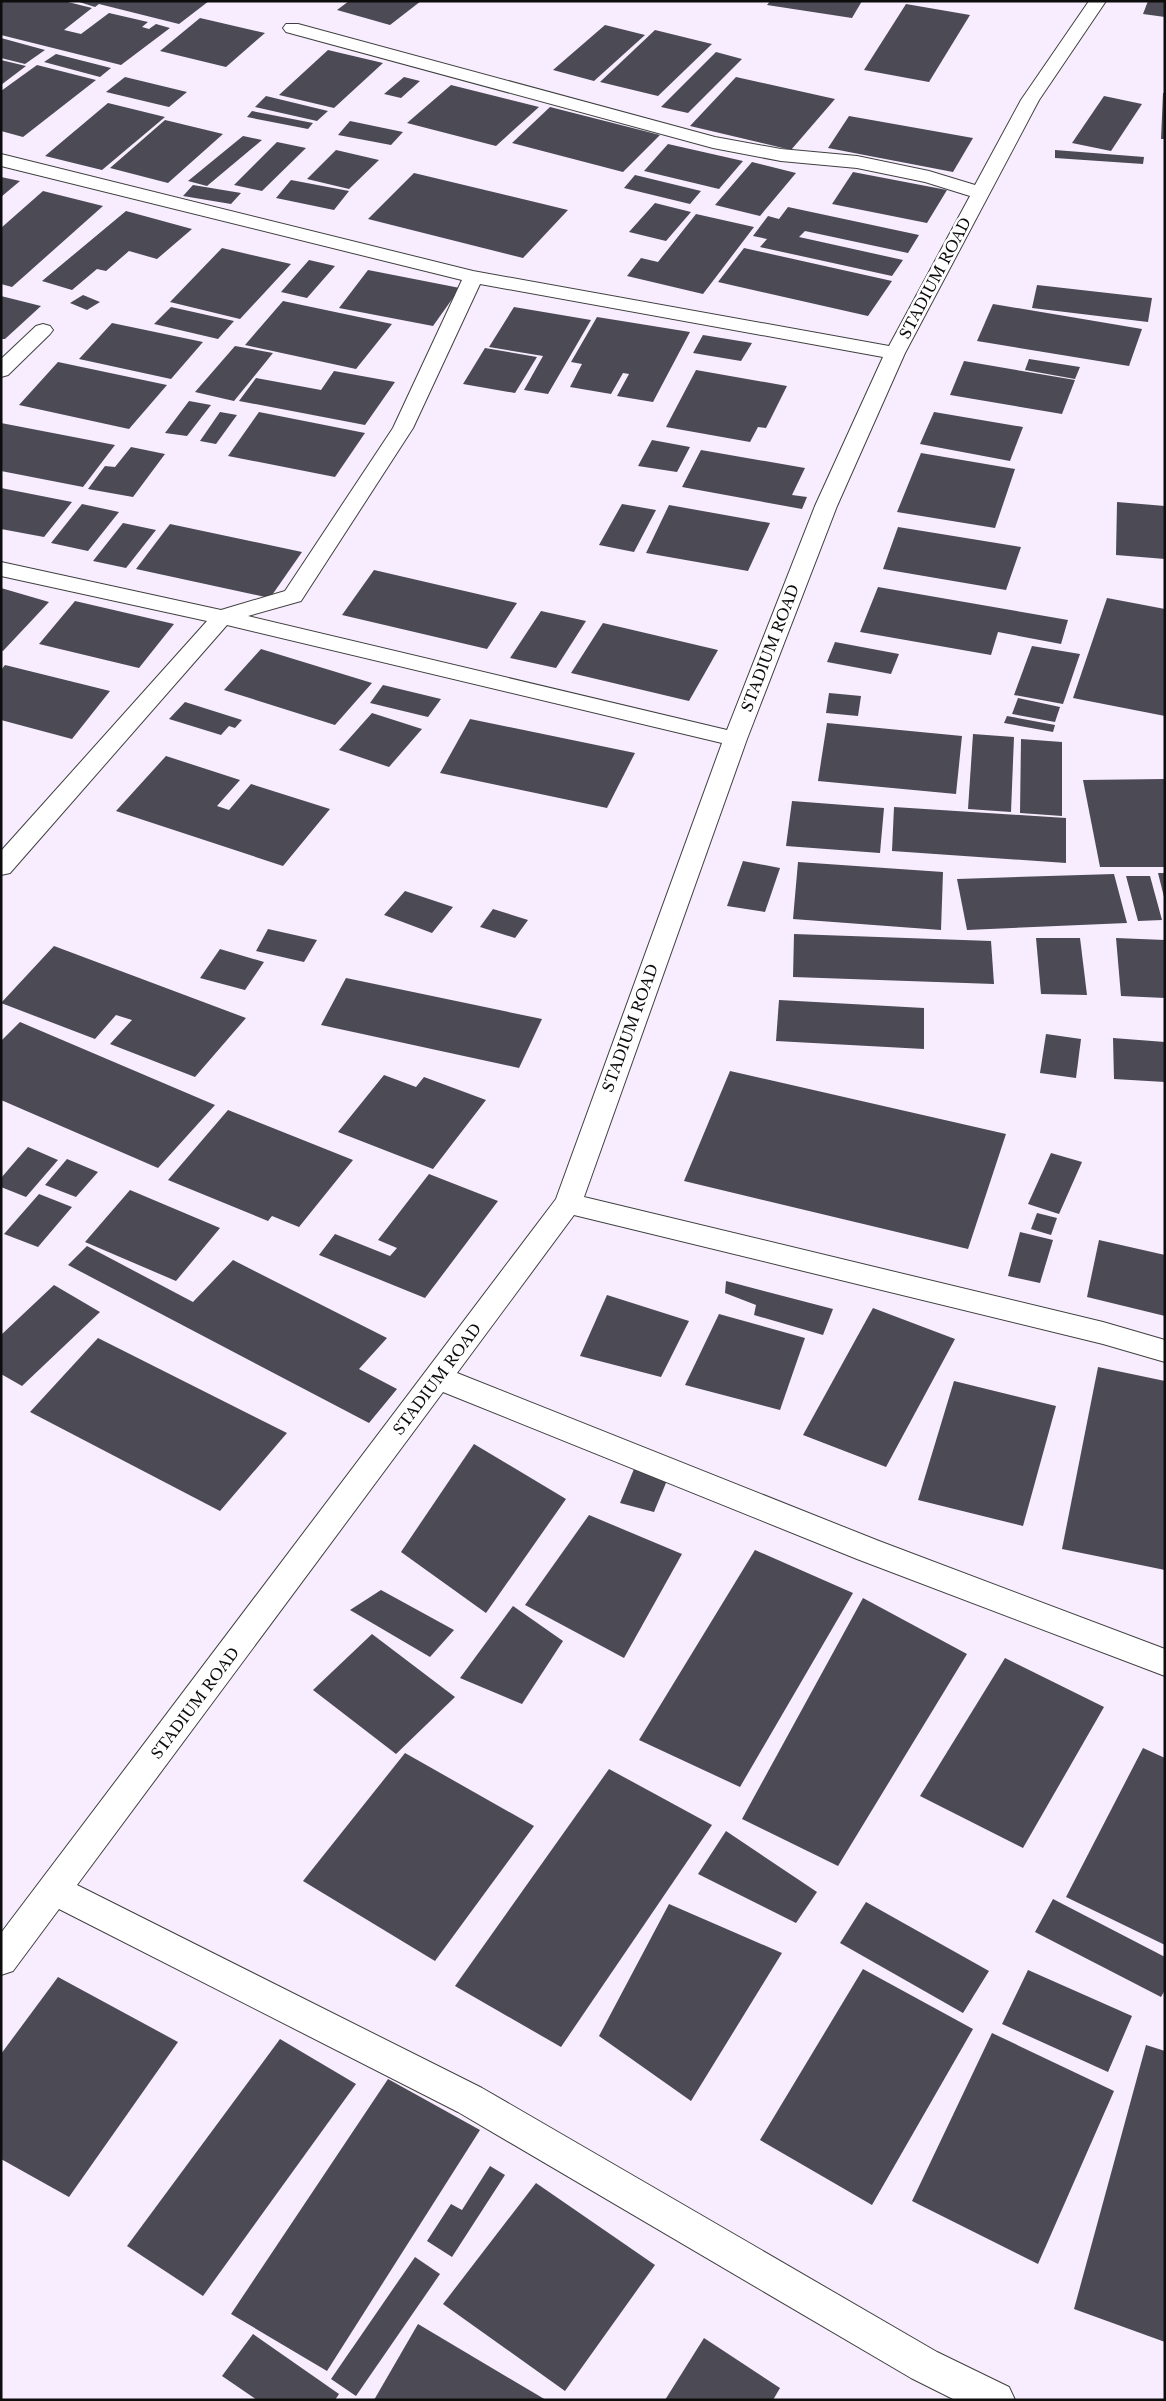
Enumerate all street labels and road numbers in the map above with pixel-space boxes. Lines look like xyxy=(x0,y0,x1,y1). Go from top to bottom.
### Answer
street label: STADIUM ROAD xyxy=(895,214,975,342)
street label: STADIUM ROAD xyxy=(737,582,803,714)
street label: STADIUM ROAD xyxy=(598,961,662,1095)
street label: STADIUM ROAD xyxy=(389,1319,485,1439)
street label: STADIUM ROAD xyxy=(147,1643,243,1763)

